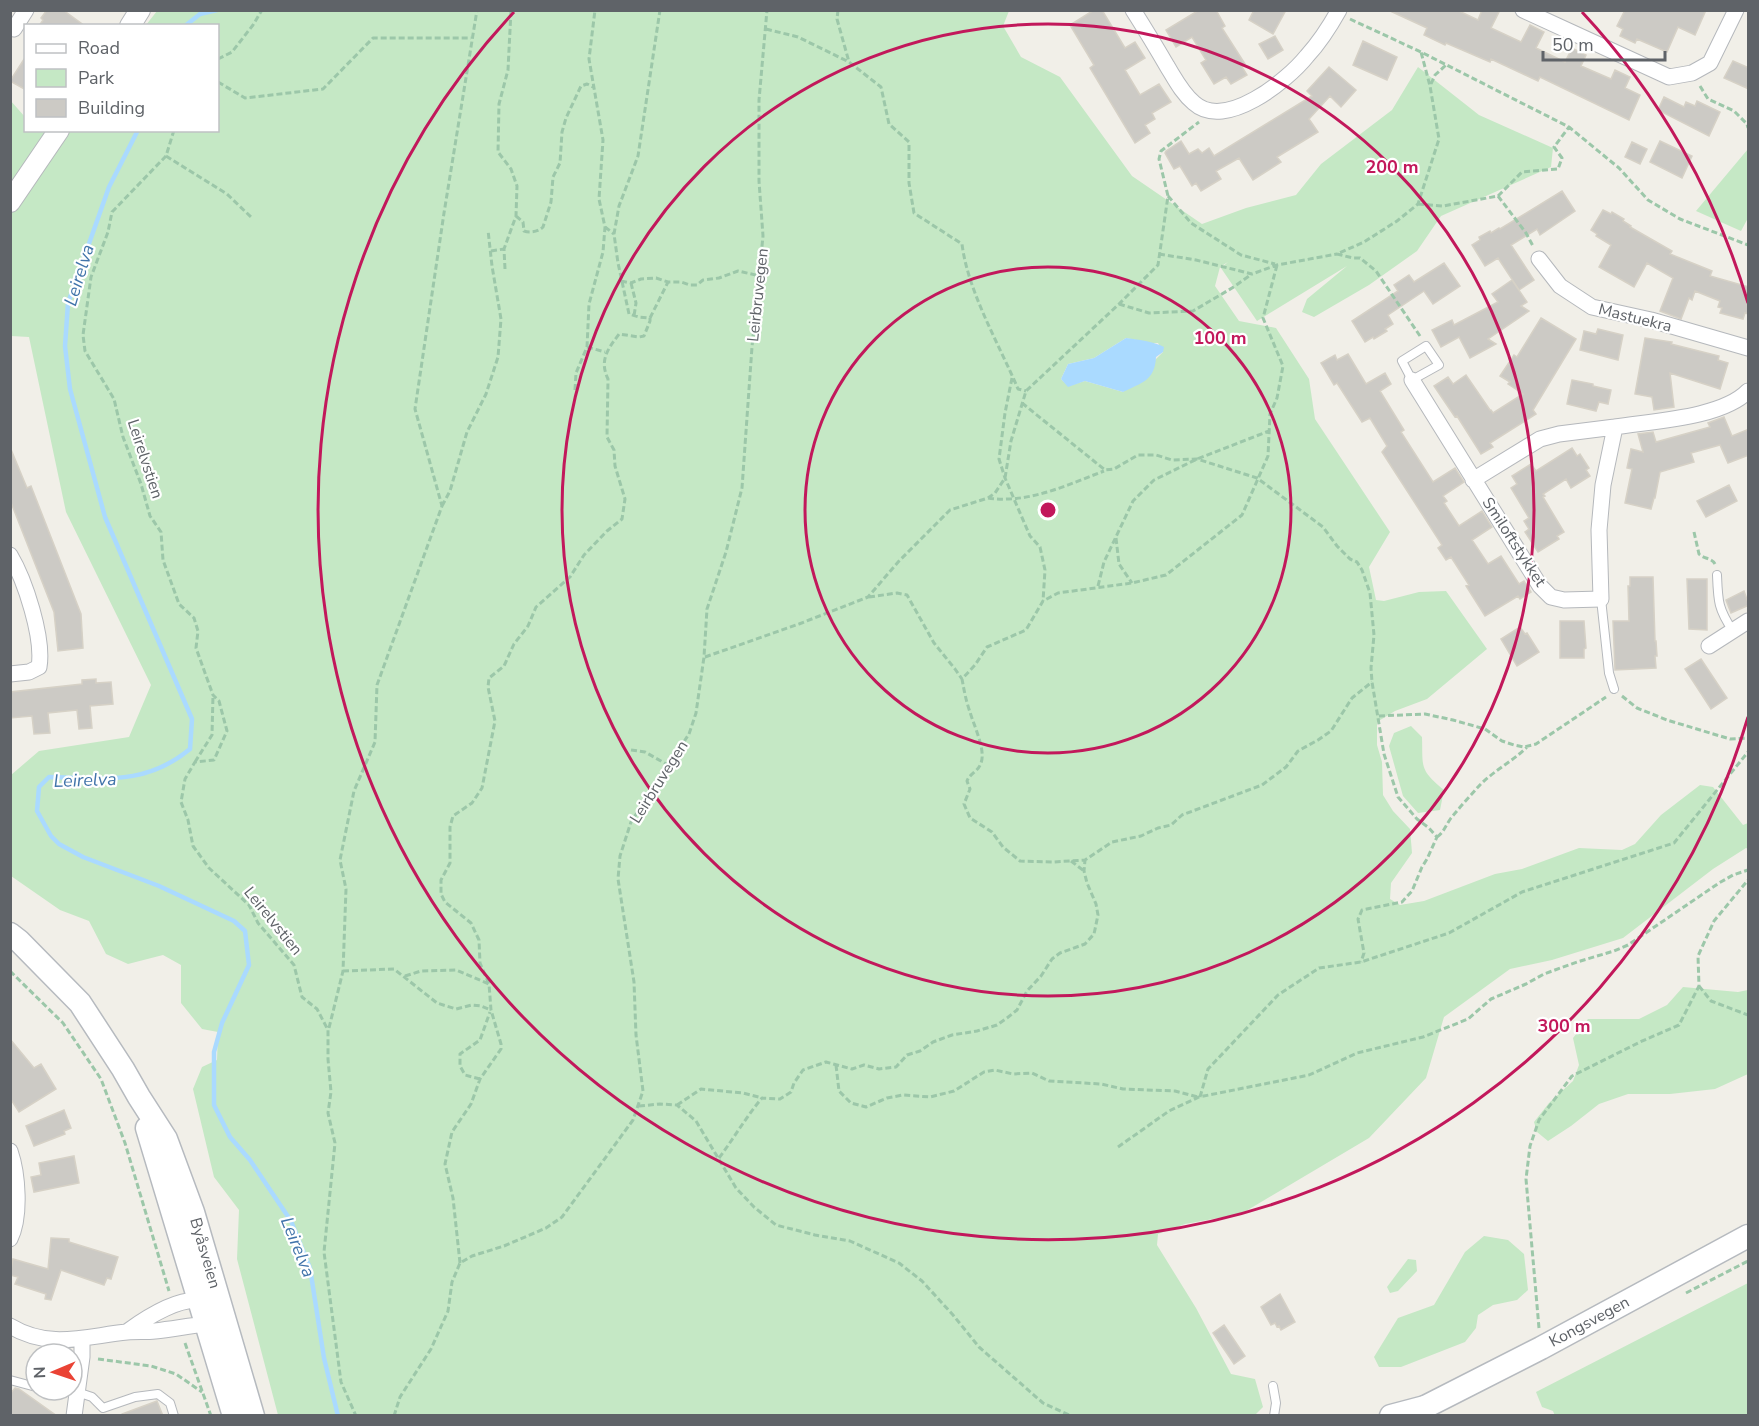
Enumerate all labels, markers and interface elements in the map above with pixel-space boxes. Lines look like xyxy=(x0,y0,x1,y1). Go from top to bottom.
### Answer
legend xyxy=(24,24,219,132)
scale bar xyxy=(1543,24,1664,62)
text: 50 m xyxy=(1552,33,1594,57)
text: Road xyxy=(78,36,120,60)
text: Park xyxy=(78,66,115,90)
text: Building xyxy=(78,96,145,120)
text: 200 m xyxy=(1365,155,1419,179)
water label: Leirelva xyxy=(58,241,100,309)
street label: Leirbruvegen xyxy=(742,247,774,343)
street label: Mastuekra xyxy=(1596,298,1674,338)
text: 100 m xyxy=(1193,326,1247,350)
street label: Leirelvstien xyxy=(122,417,168,501)
street label: Smiloftstykket xyxy=(1477,493,1551,591)
centre of rings xyxy=(1038,500,1058,520)
street label: Leirbruvegen xyxy=(625,736,693,828)
water label: Leirelva xyxy=(53,767,117,793)
street label: Leirelvstien xyxy=(239,882,307,960)
text: 300 m xyxy=(1537,1014,1591,1038)
water label: Leirelva xyxy=(275,1213,321,1281)
street label: Byåsveien xyxy=(184,1215,226,1291)
street label: Kongsvegen xyxy=(1545,1291,1633,1353)
north arrow xyxy=(24,1342,84,1402)
text: N xyxy=(29,1366,51,1379)

